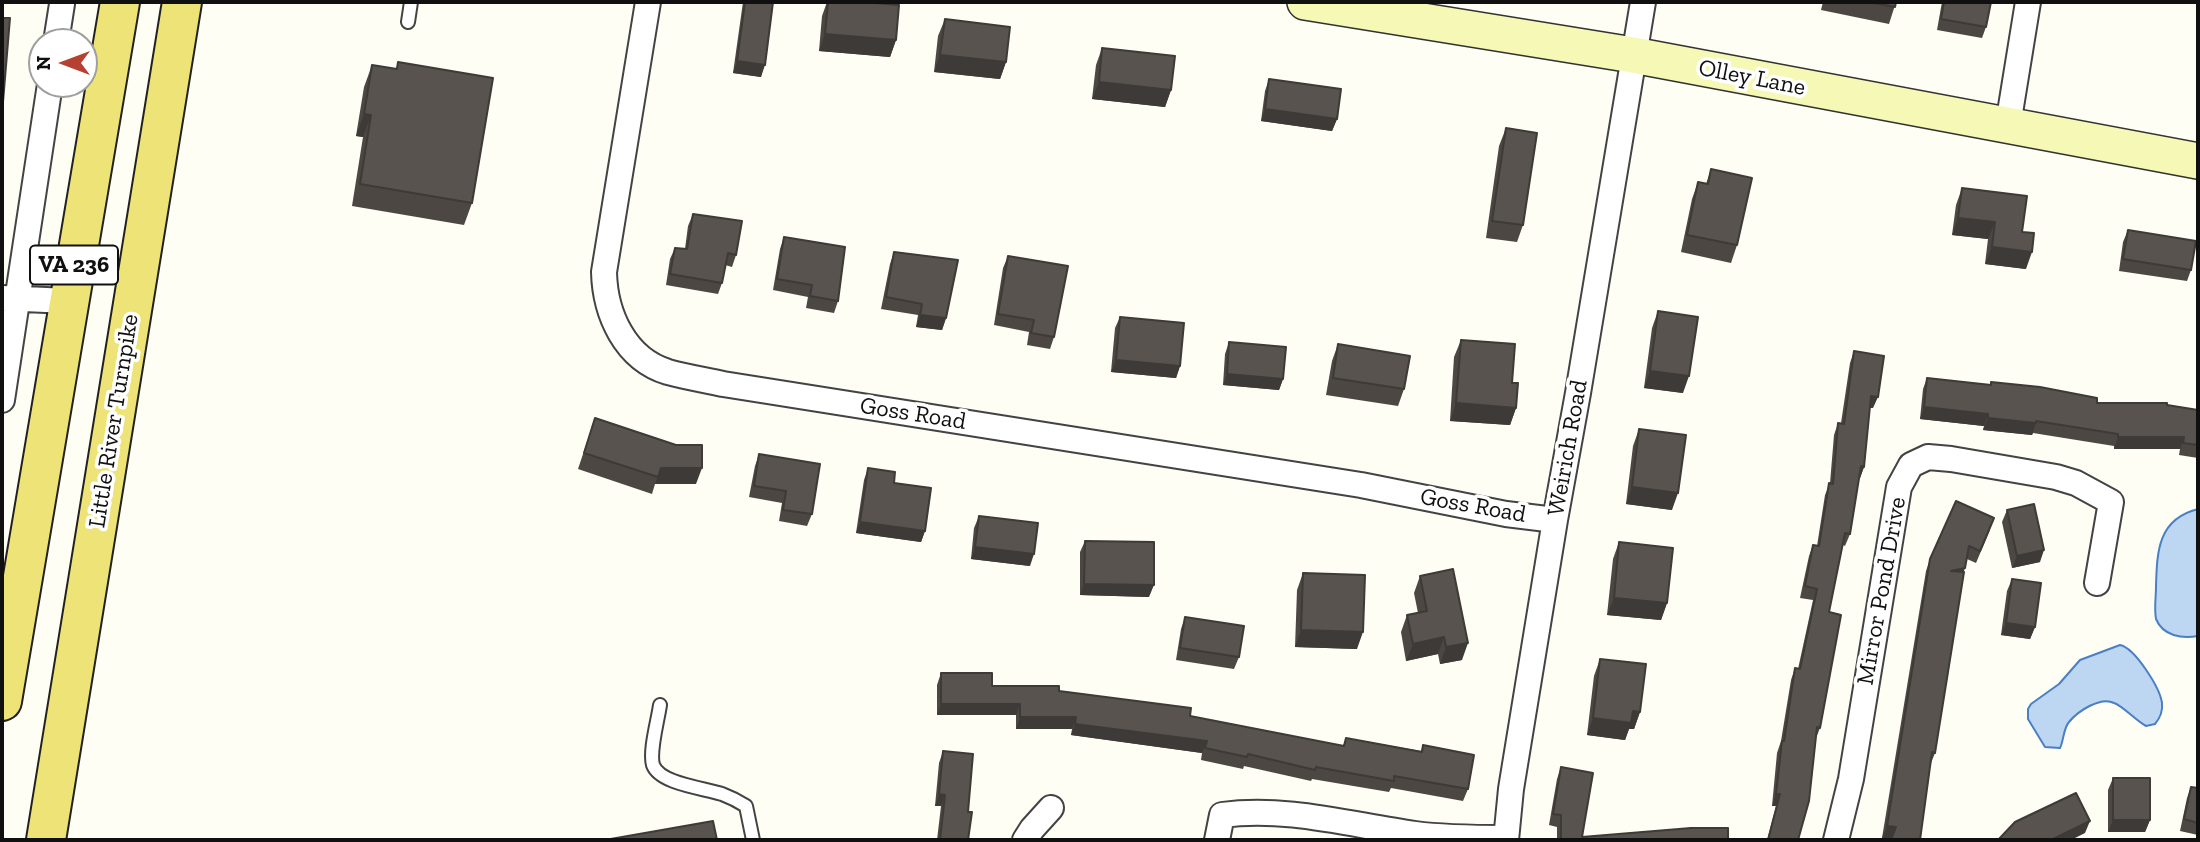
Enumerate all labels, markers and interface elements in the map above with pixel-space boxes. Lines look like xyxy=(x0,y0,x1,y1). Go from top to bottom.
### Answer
north arrow xyxy=(28,28,98,98)
street label: Olley Lane xyxy=(1696,54,1808,102)
text: N xyxy=(32,56,55,70)
road number: VA 236 xyxy=(30,246,118,284)
street label: Little River Turnpike xyxy=(83,312,145,530)
street label: Weirich Road xyxy=(1542,378,1594,518)
street label: Goss Road xyxy=(858,391,968,437)
street label: Goss Road xyxy=(1418,483,1528,529)
street label: Mirror Pond Drive xyxy=(1851,495,1913,687)

